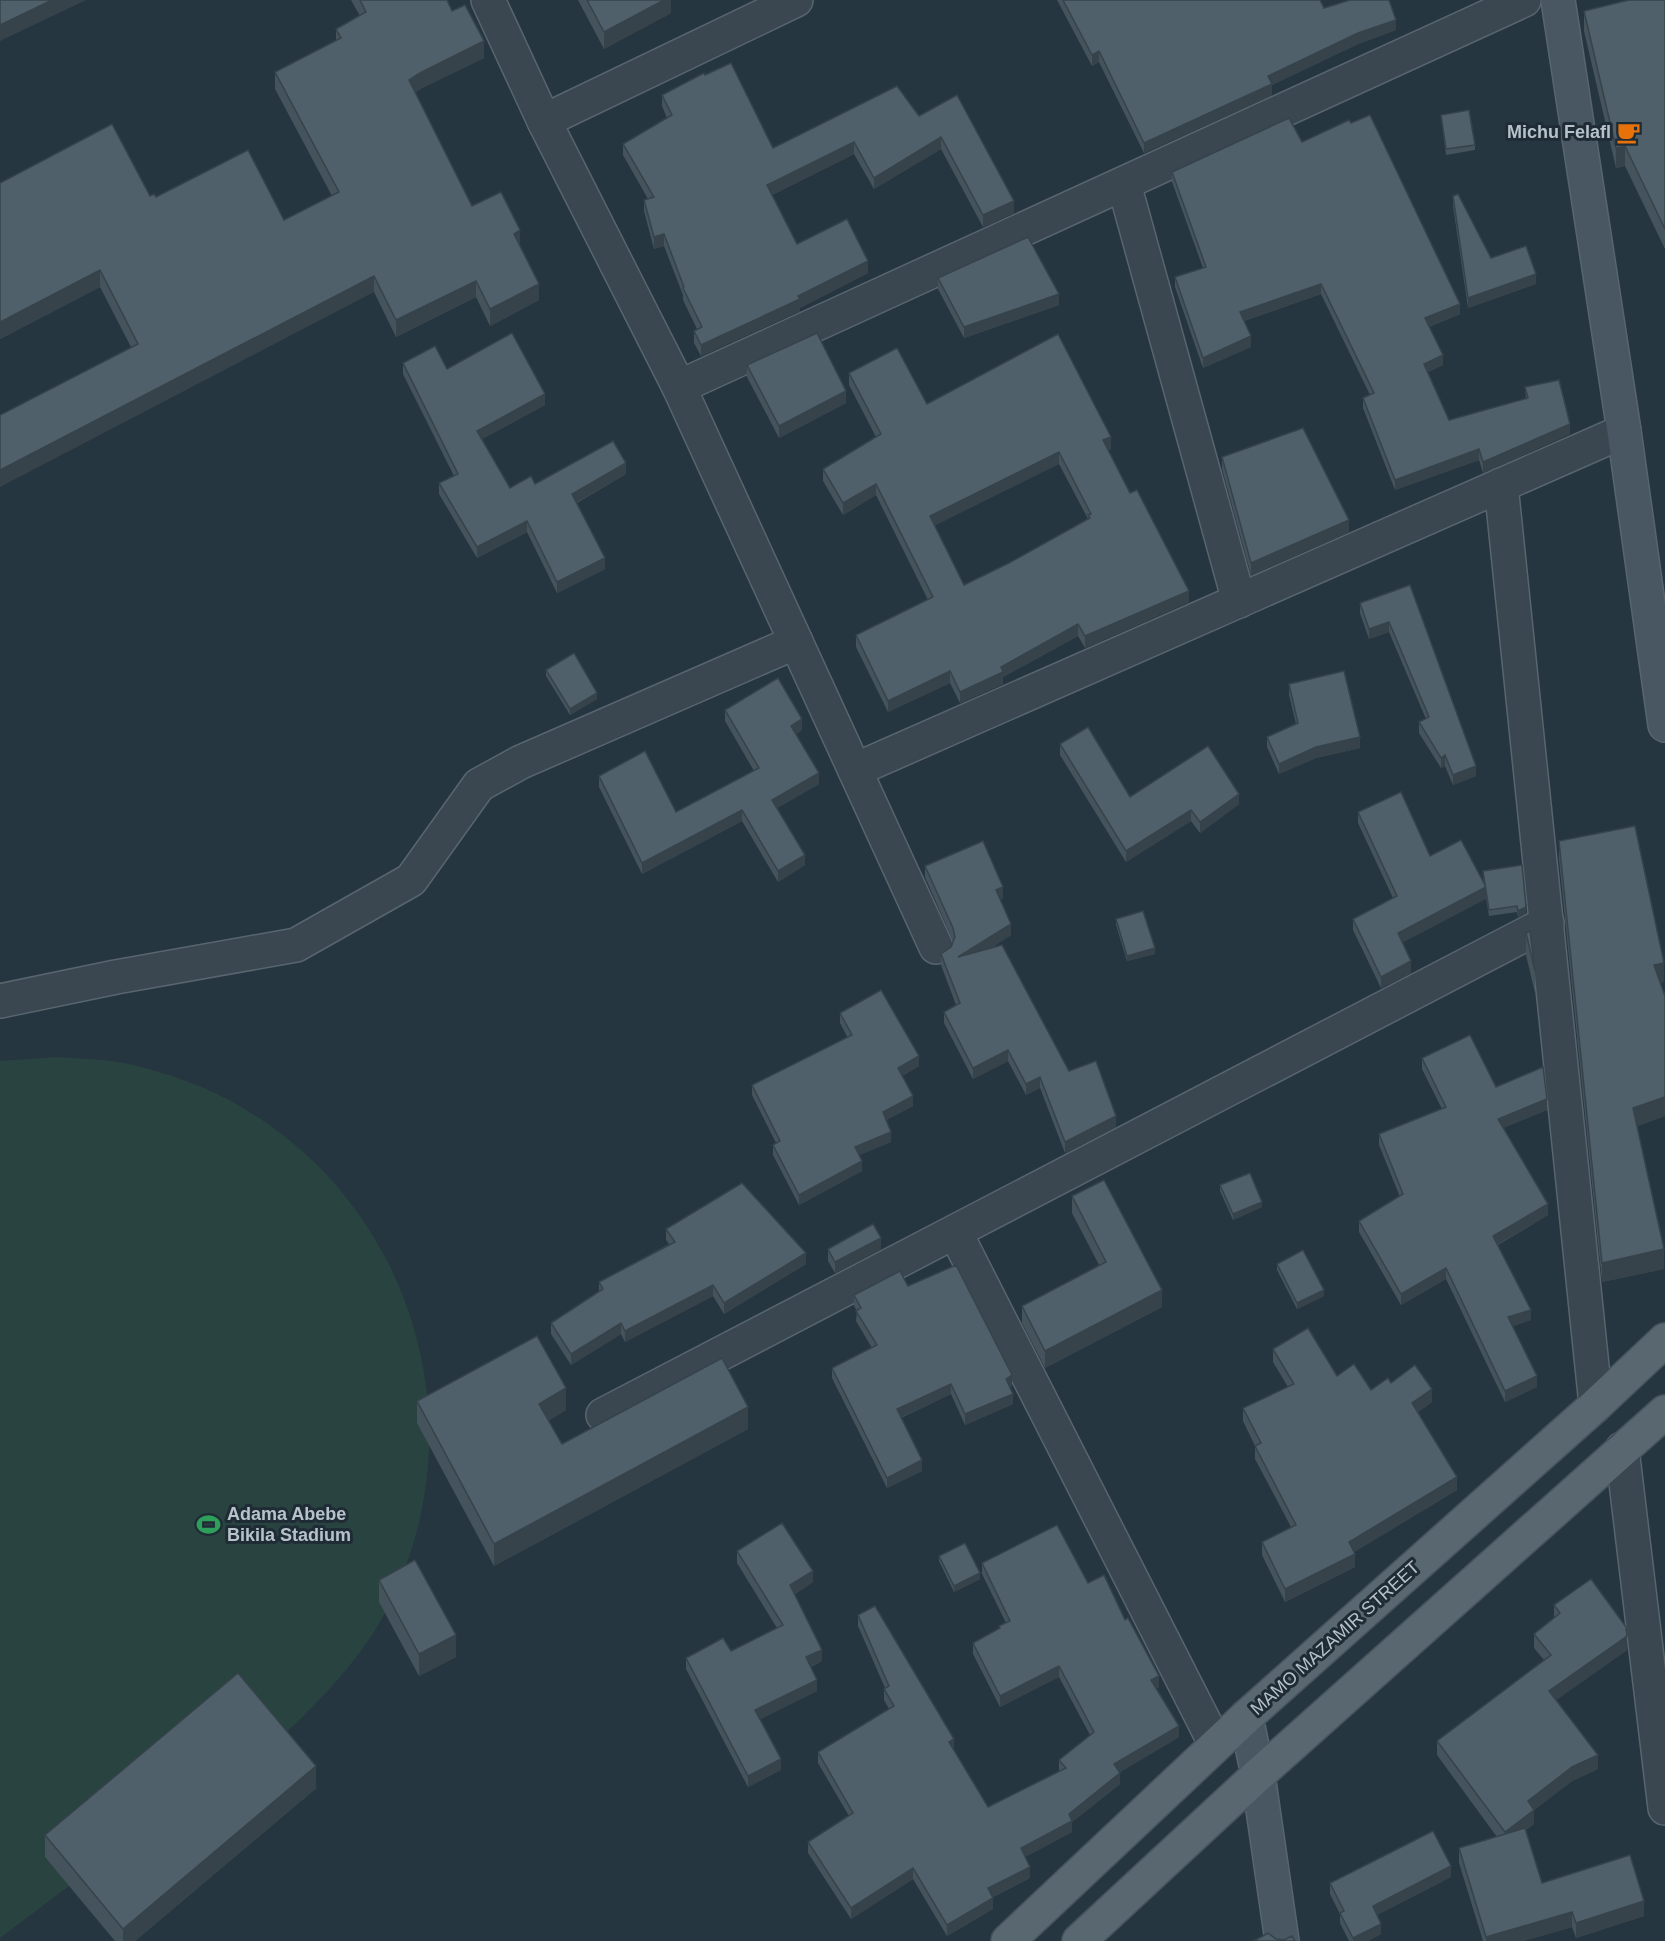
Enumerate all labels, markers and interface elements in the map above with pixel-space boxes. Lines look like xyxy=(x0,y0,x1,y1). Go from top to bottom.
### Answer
cafe icon: Michu Felafl xyxy=(1616,119,1642,145)
place label: Michu Felafl xyxy=(1507,122,1611,142)
place label: Adama Abebe Bikila Stadium xyxy=(227,1504,351,1545)
sports icon: Adama Abebe Bikila Stadium xyxy=(196,1511,222,1537)
street label: MAMO MAZAMIR STREET xyxy=(1247,1557,1423,1719)

